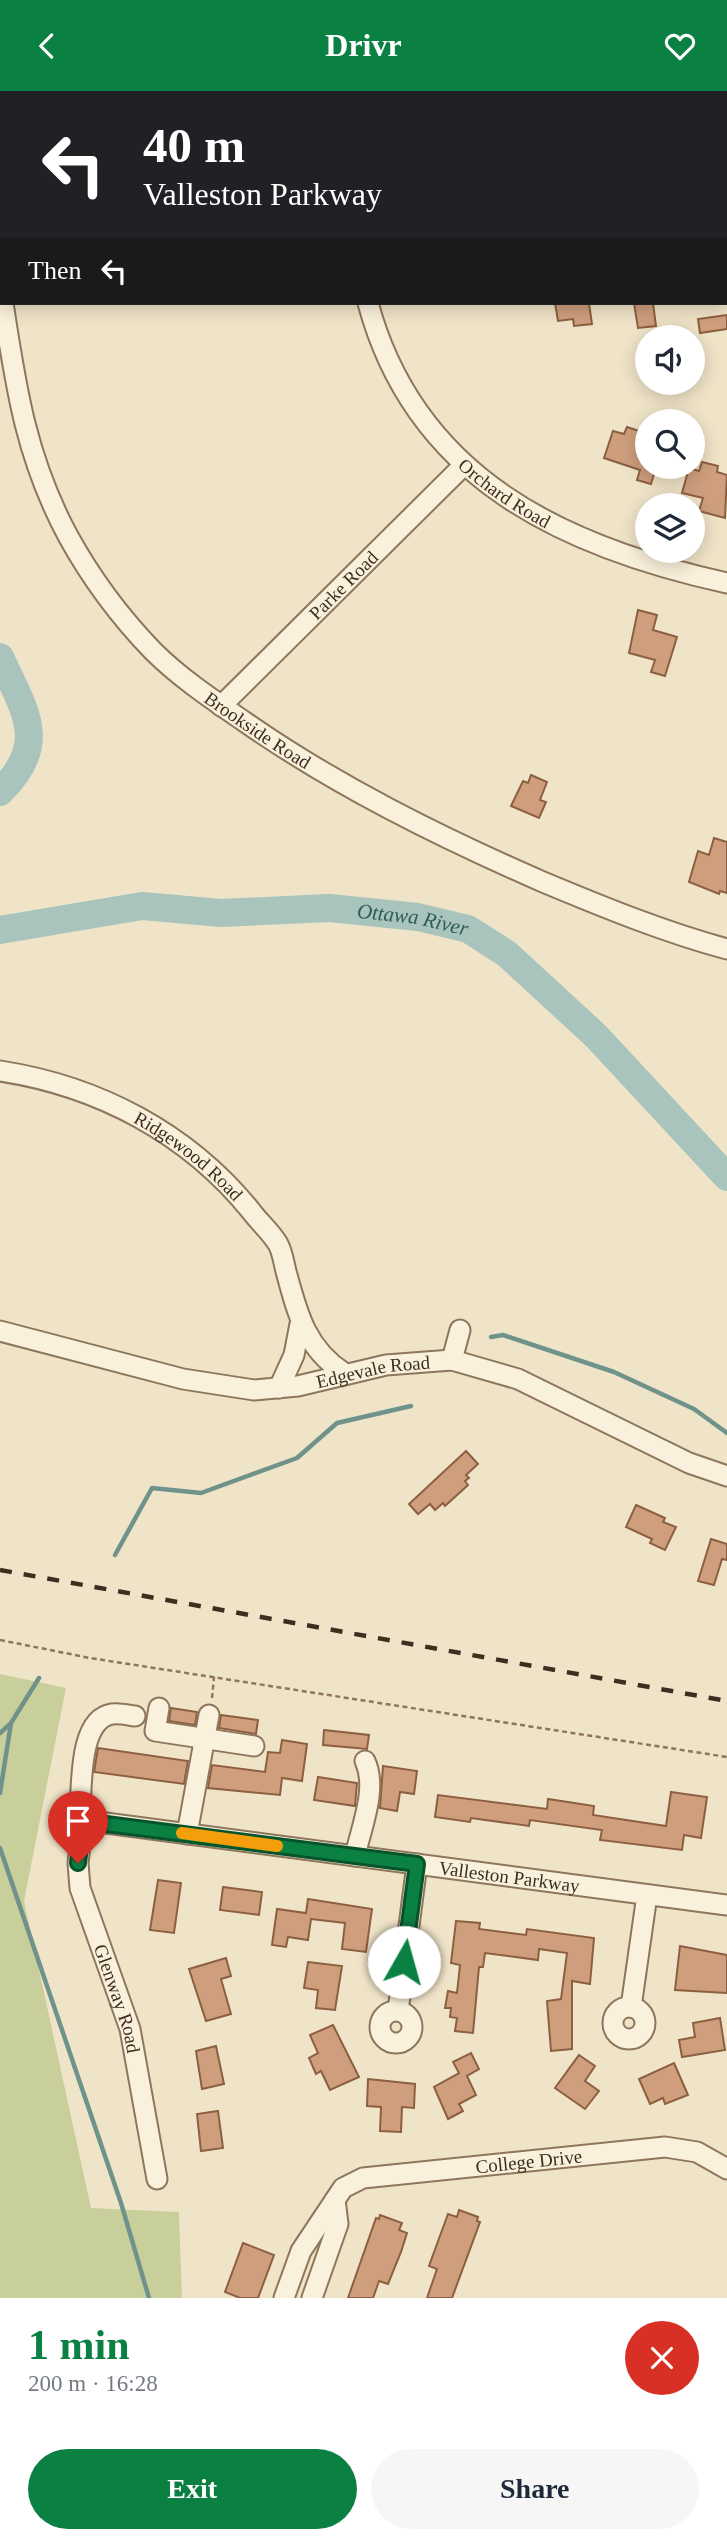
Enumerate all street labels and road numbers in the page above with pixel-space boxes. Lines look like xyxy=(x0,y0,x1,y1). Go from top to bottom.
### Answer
street label: Orchard Road xyxy=(454,454,554,532)
street label: Parke Road xyxy=(305,546,383,624)
street label: Brookside Road xyxy=(200,687,315,773)
street label: Ridgewood Road xyxy=(131,1107,247,1205)
street label: Edgevale Road xyxy=(314,1352,431,1392)
street label: Valleston Parkway xyxy=(437,1857,582,1897)
street label: Glenway Road xyxy=(90,1941,144,2055)
street label: College Drive xyxy=(474,2146,583,2177)

